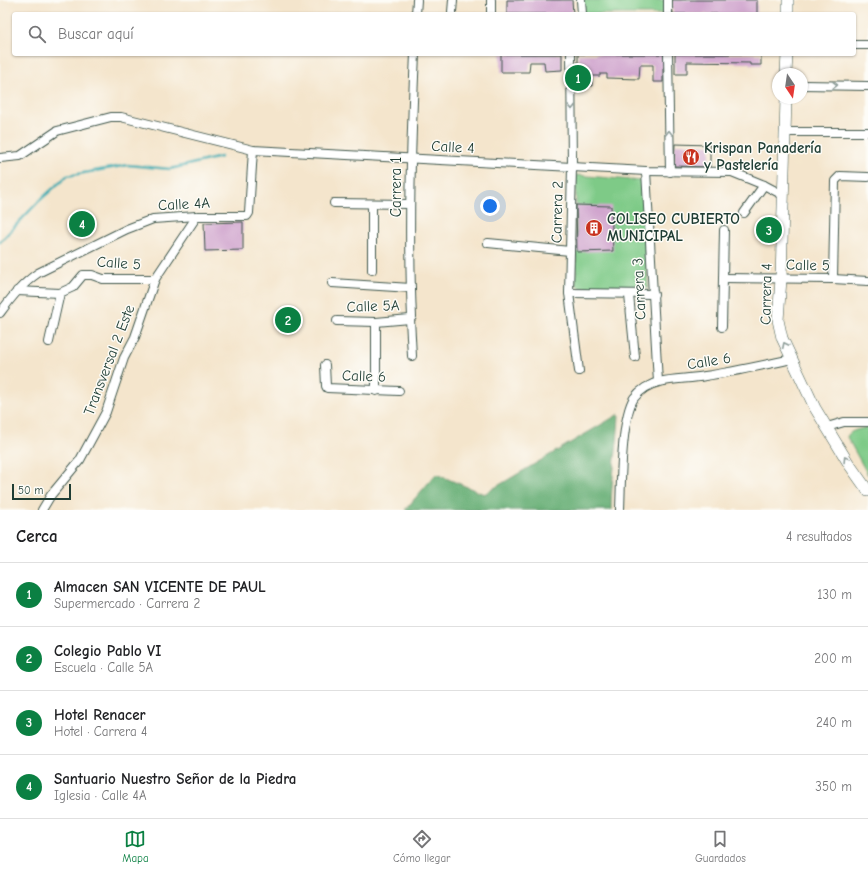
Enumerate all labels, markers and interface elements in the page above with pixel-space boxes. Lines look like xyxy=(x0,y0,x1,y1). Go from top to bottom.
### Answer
search box xyxy=(12,12,856,56)
icon: search xyxy=(26,23,48,45)
text: Buscar aquí xyxy=(58,25,134,43)
pin: 1 xyxy=(565,63,591,93)
north arrow xyxy=(772,68,808,104)
one-way arrow xyxy=(832,81,838,90)
one-way arrow xyxy=(568,104,576,110)
one-way arrow xyxy=(665,130,673,136)
street label: Calle 4 xyxy=(431,137,475,157)
place label: Krispan Panadería y Pastelería xyxy=(704,139,822,174)
restaurant icon: Krispan Panadería y Pastelería xyxy=(681,147,701,167)
street label: Carrera 1 xyxy=(387,157,405,217)
street label: Carrera 2 xyxy=(547,181,567,243)
street label: Calle 4A xyxy=(158,194,211,214)
your location xyxy=(480,196,500,216)
pin: 4 xyxy=(69,209,95,239)
place label: COLISEO CUBIERTO MUNICIPAL xyxy=(607,210,740,245)
pin: 3 xyxy=(756,215,782,245)
building icon: COLISEO CUBIERTO MUNICIPAL xyxy=(584,218,604,238)
street label: Calle 5 xyxy=(96,252,142,274)
street label: Calle 5 xyxy=(786,256,830,274)
street label: Carrera 3 xyxy=(628,258,650,320)
street label: Carrera 4 xyxy=(756,263,776,325)
street label: Calle 5A xyxy=(346,296,400,316)
street label: Transversal 2 Este xyxy=(80,302,139,418)
pin: 2 xyxy=(275,305,301,335)
one-way arrow xyxy=(782,341,790,349)
street label: Calle 6 xyxy=(686,349,732,373)
street label: Calle 6 xyxy=(342,366,386,386)
one-way arrow xyxy=(844,456,851,463)
scale bar xyxy=(12,482,71,501)
text: 50 m xyxy=(18,484,43,497)
text: Cerca xyxy=(16,527,58,546)
text: 4 resultados xyxy=(786,529,852,544)
text: Almacen SAN VICENTE DE PAUL xyxy=(54,578,266,596)
text: 1 xyxy=(26,587,32,602)
text: 130 m xyxy=(817,587,852,602)
text: Supermercado · Carrera 2 xyxy=(54,596,200,611)
text: Colegio Pablo VI xyxy=(54,642,161,660)
text: 2 xyxy=(26,651,32,666)
text: 200 m xyxy=(814,651,852,666)
text: Escuela · Calle 5A xyxy=(54,660,153,675)
text: Hotel Renacer xyxy=(54,706,146,724)
text: 3 xyxy=(26,715,32,730)
text: 240 m xyxy=(816,715,852,730)
text: Hotel · Carrera 4 xyxy=(54,724,147,739)
text: Santuario Nuestro Señor de la Piedra xyxy=(54,770,296,788)
text: 4 xyxy=(26,779,32,794)
text: 350 m xyxy=(815,779,852,794)
text: Iglesia · Calle 4A xyxy=(54,788,146,803)
tab: Mapa xyxy=(122,828,149,865)
tab: Cómo llegar xyxy=(393,828,450,865)
tab: Guardados xyxy=(695,828,746,865)

